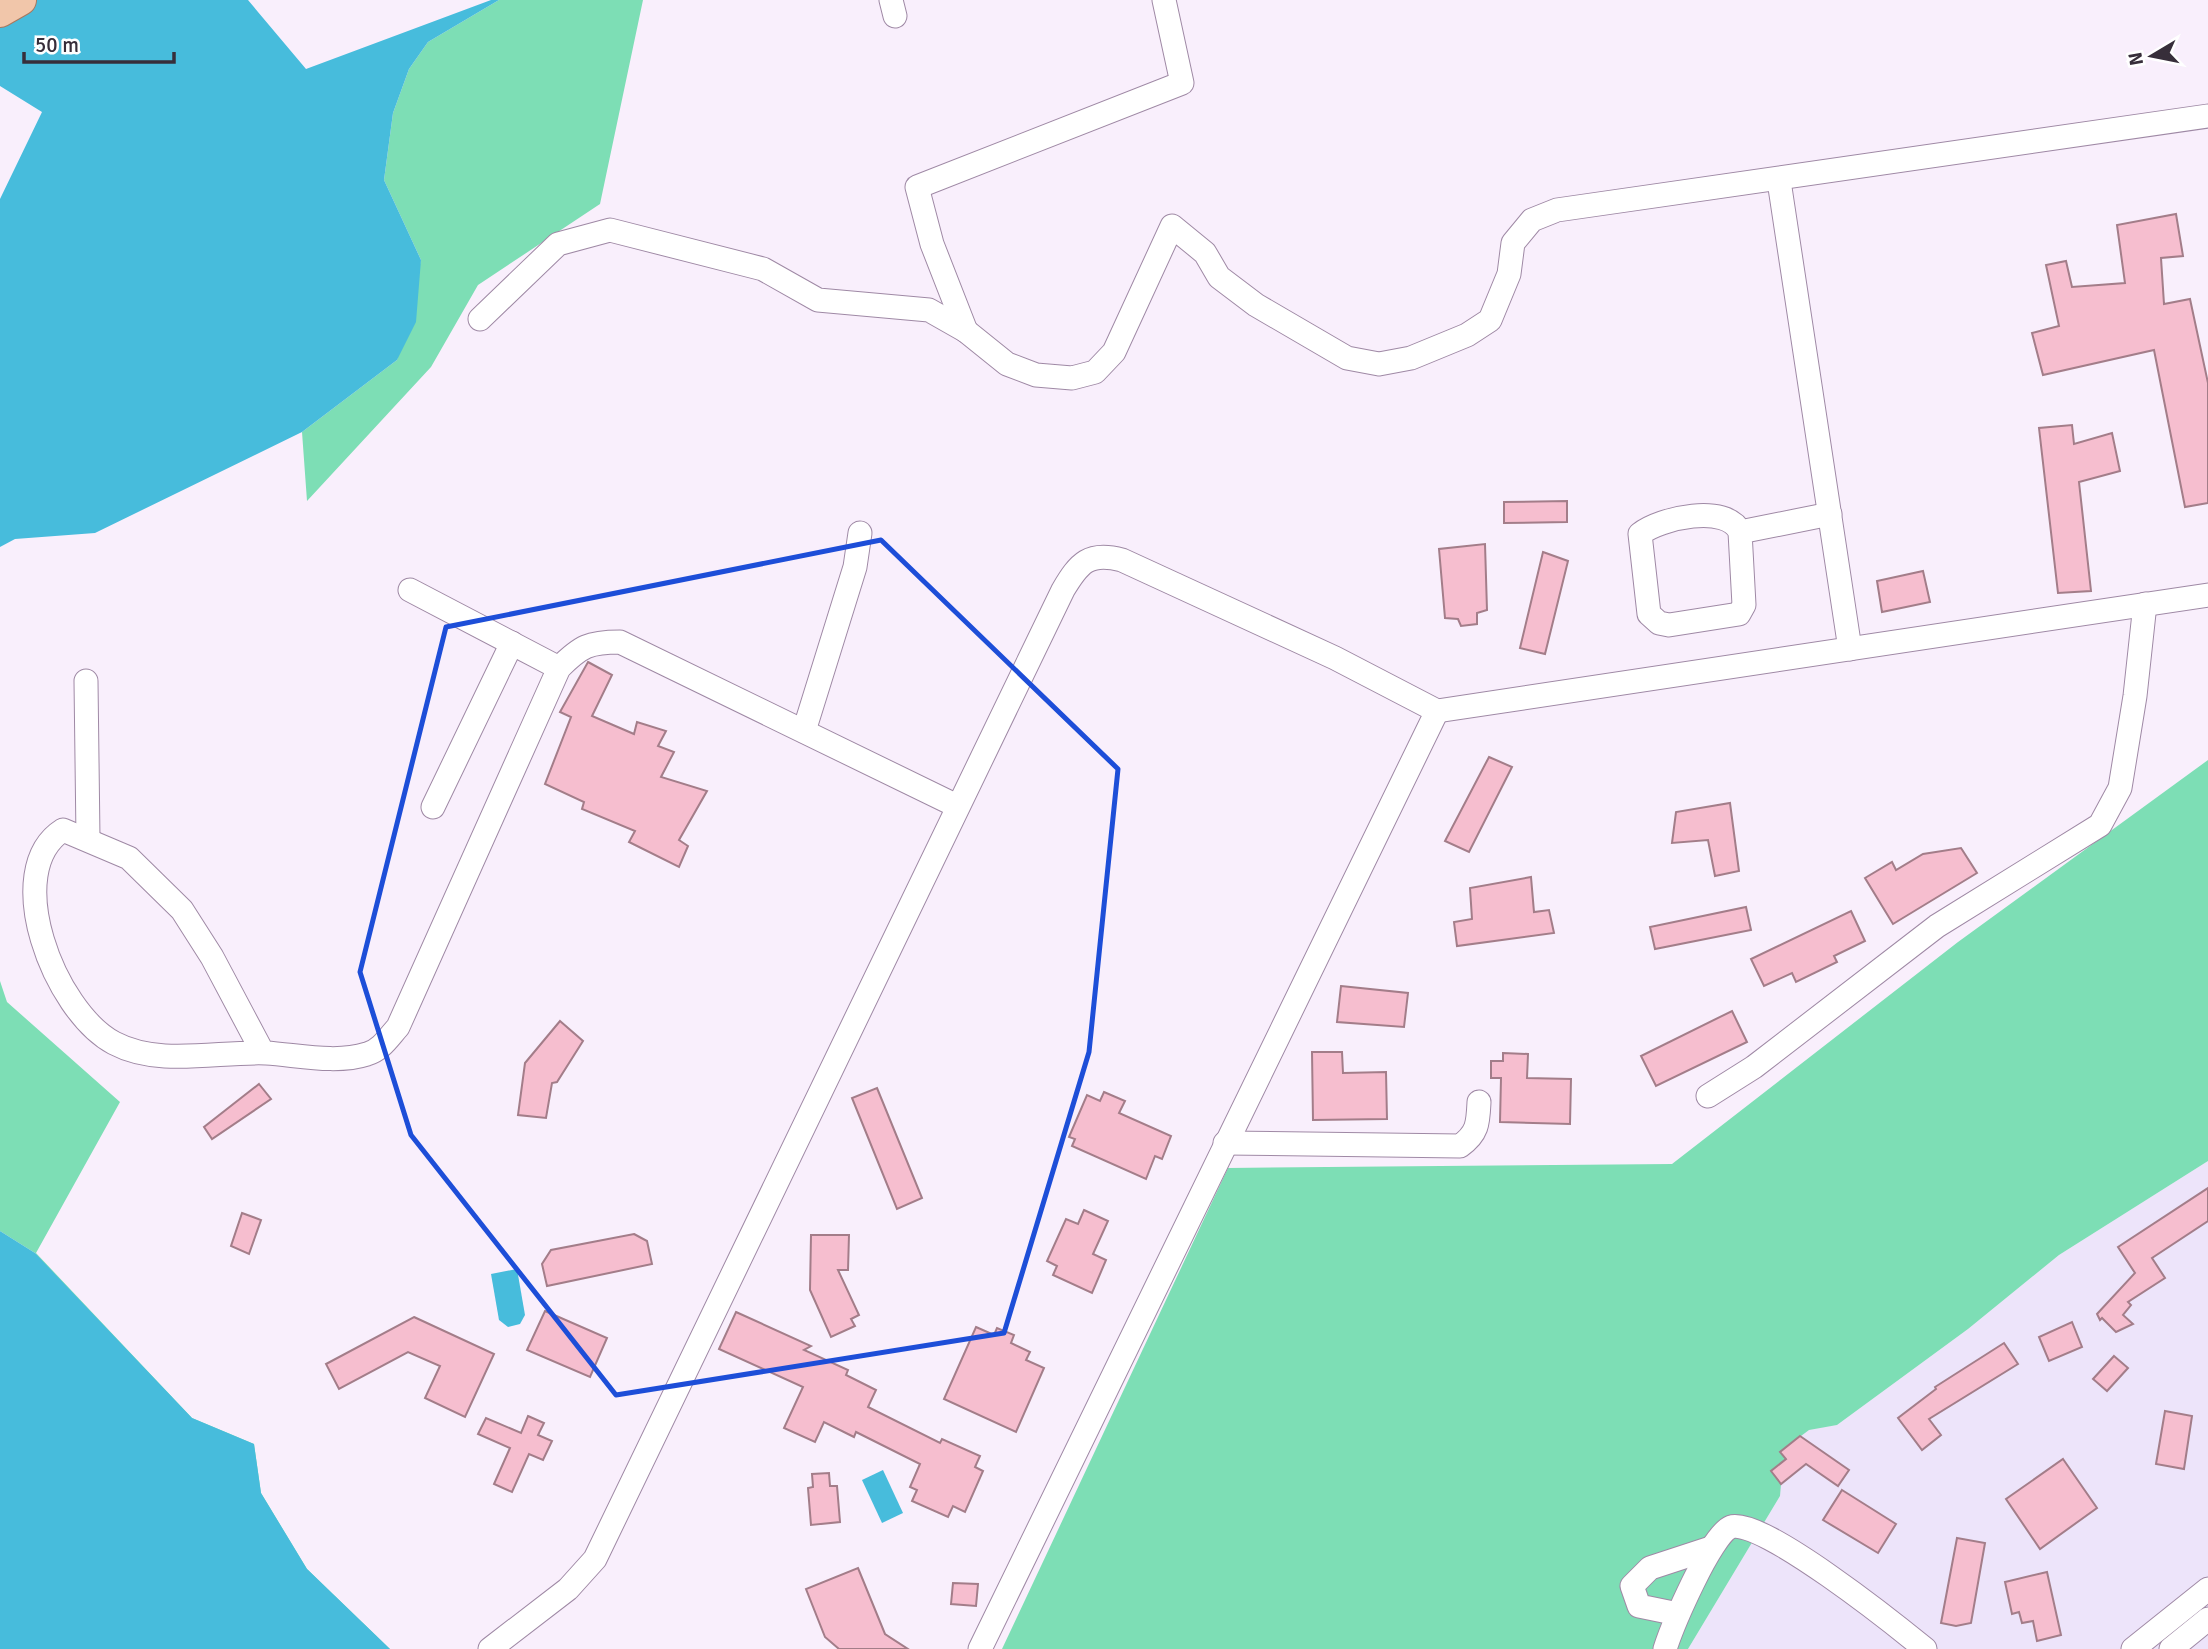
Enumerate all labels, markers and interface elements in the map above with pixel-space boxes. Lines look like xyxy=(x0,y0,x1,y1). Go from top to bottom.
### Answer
scale bar xyxy=(24,21,175,65)
north arrow xyxy=(2117,21,2187,91)
text: 50 m xyxy=(35,32,79,58)
text: N xyxy=(2123,50,2149,67)

